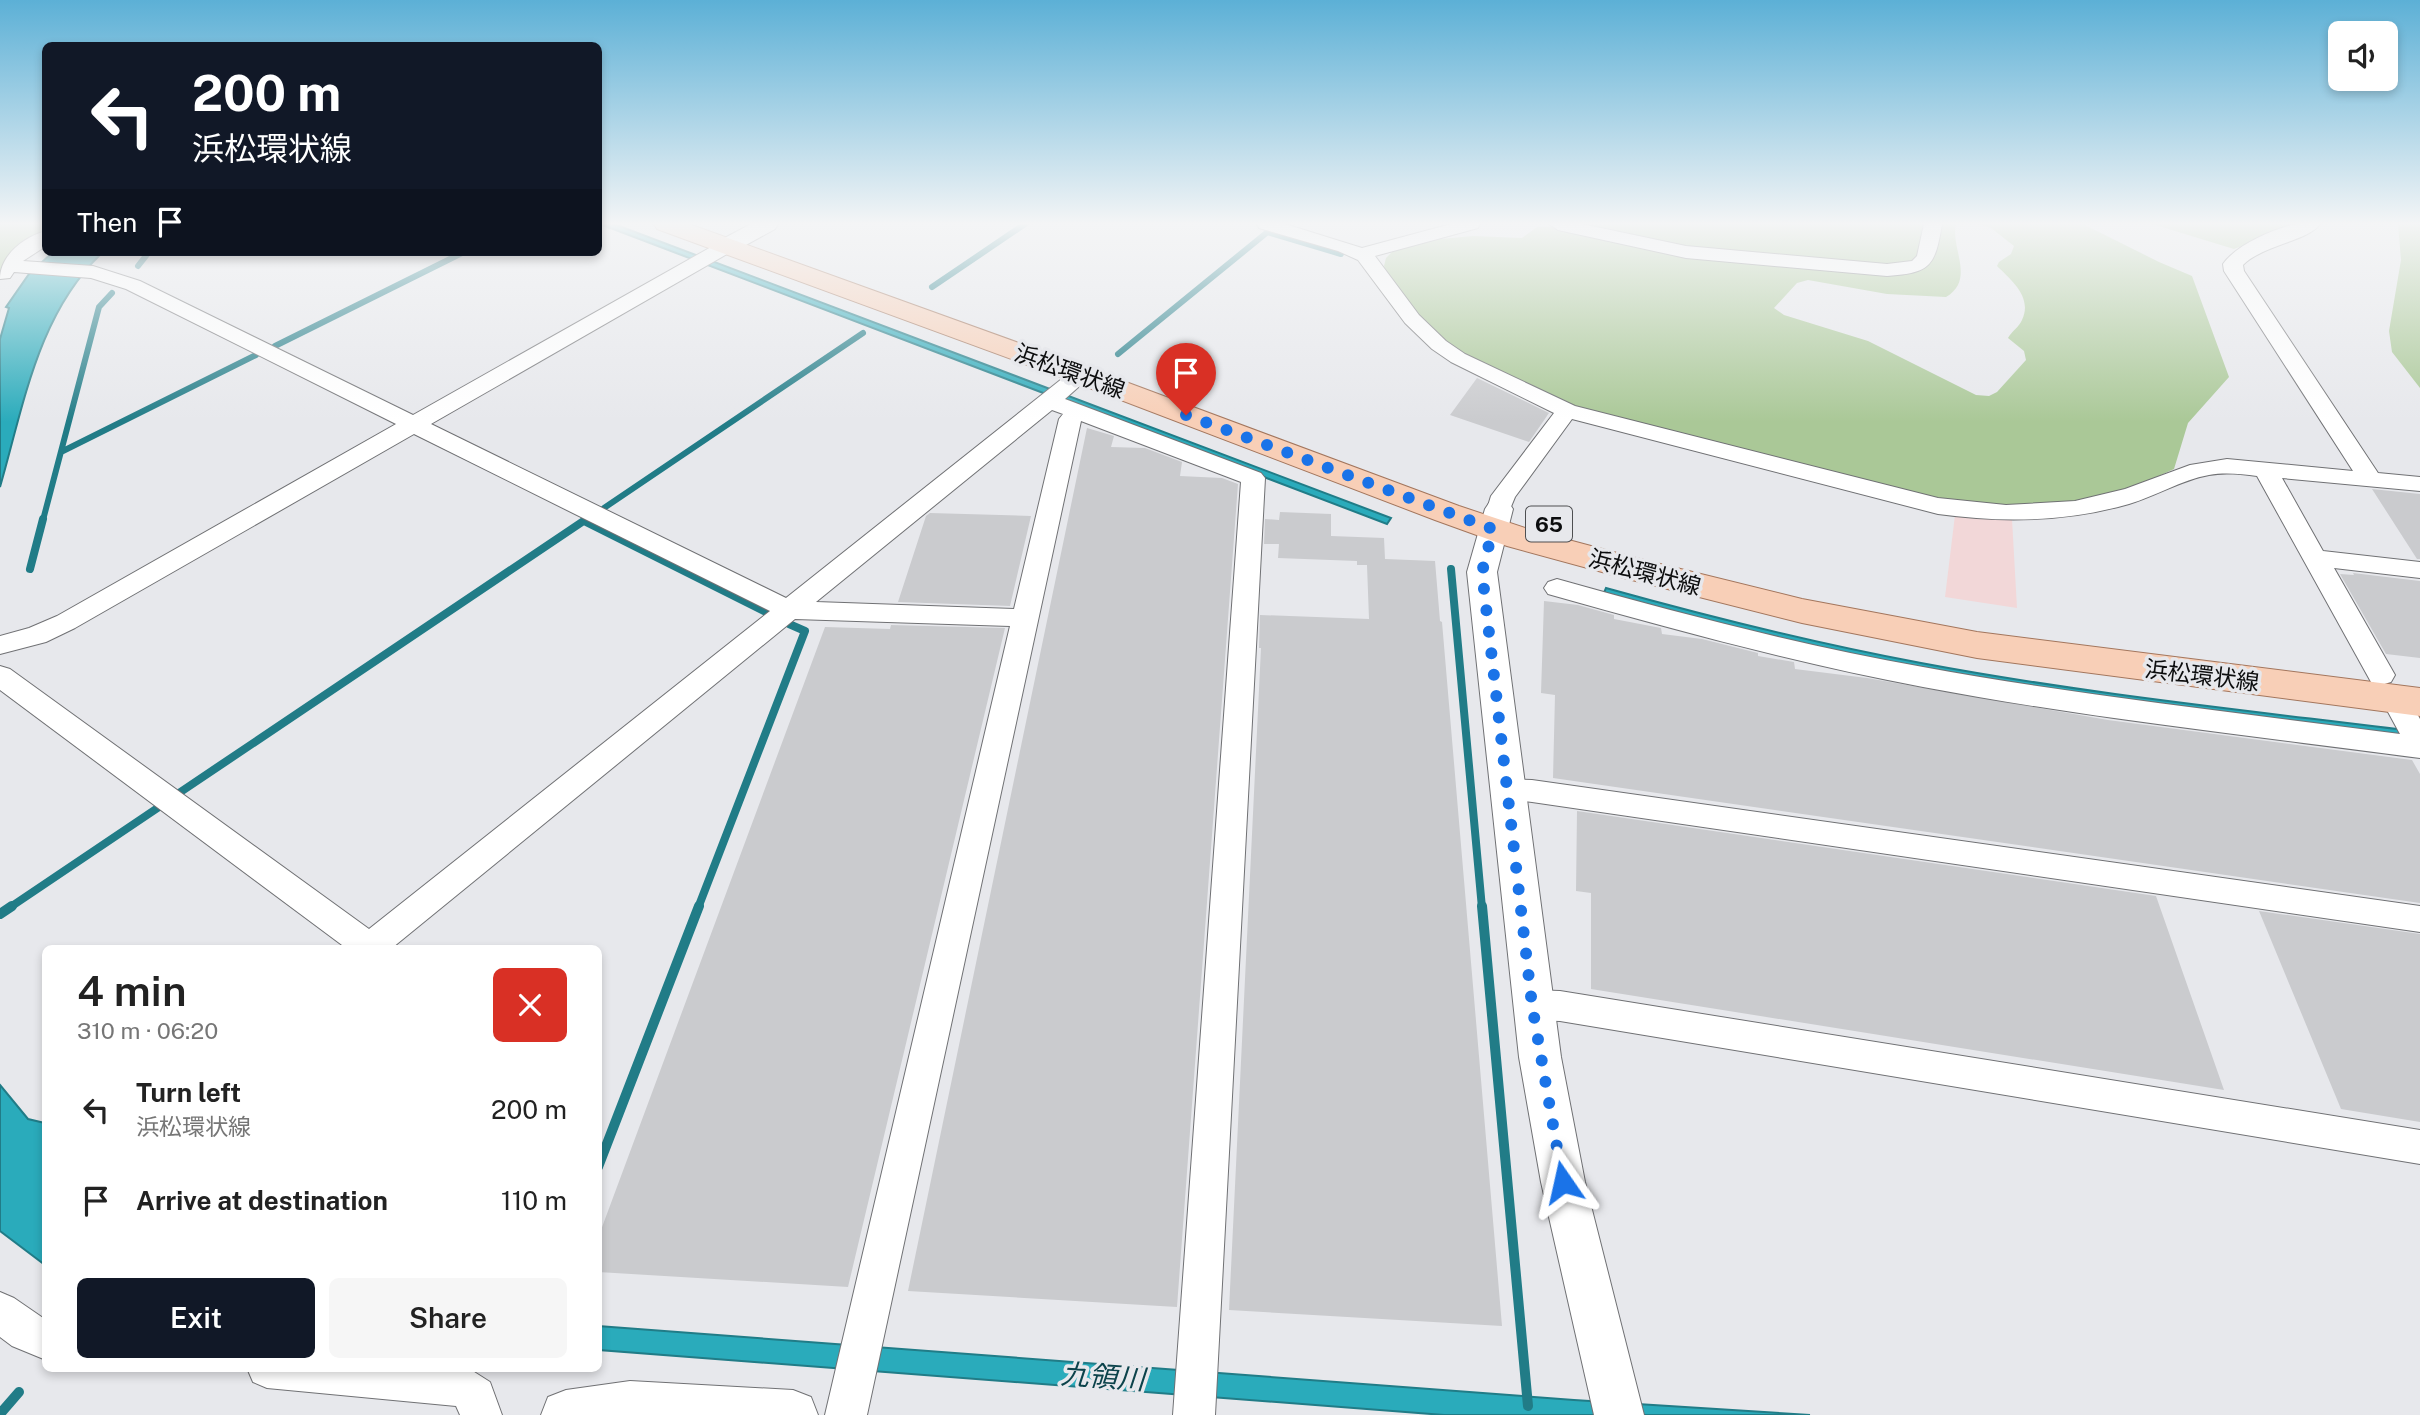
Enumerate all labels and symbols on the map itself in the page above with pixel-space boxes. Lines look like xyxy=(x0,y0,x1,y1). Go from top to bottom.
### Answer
street label: 浜松環状線 xyxy=(1011,339,1129,403)
pin xyxy=(1156,343,1216,415)
road number: 65 xyxy=(1526,506,1572,542)
street label: 浜松環状線 xyxy=(1586,544,1704,600)
street label: 浜松環状線 xyxy=(2143,655,2261,695)
position arrow xyxy=(1526,1145,1600,1219)
water label: 九領川 xyxy=(1060,1357,1149,1396)

